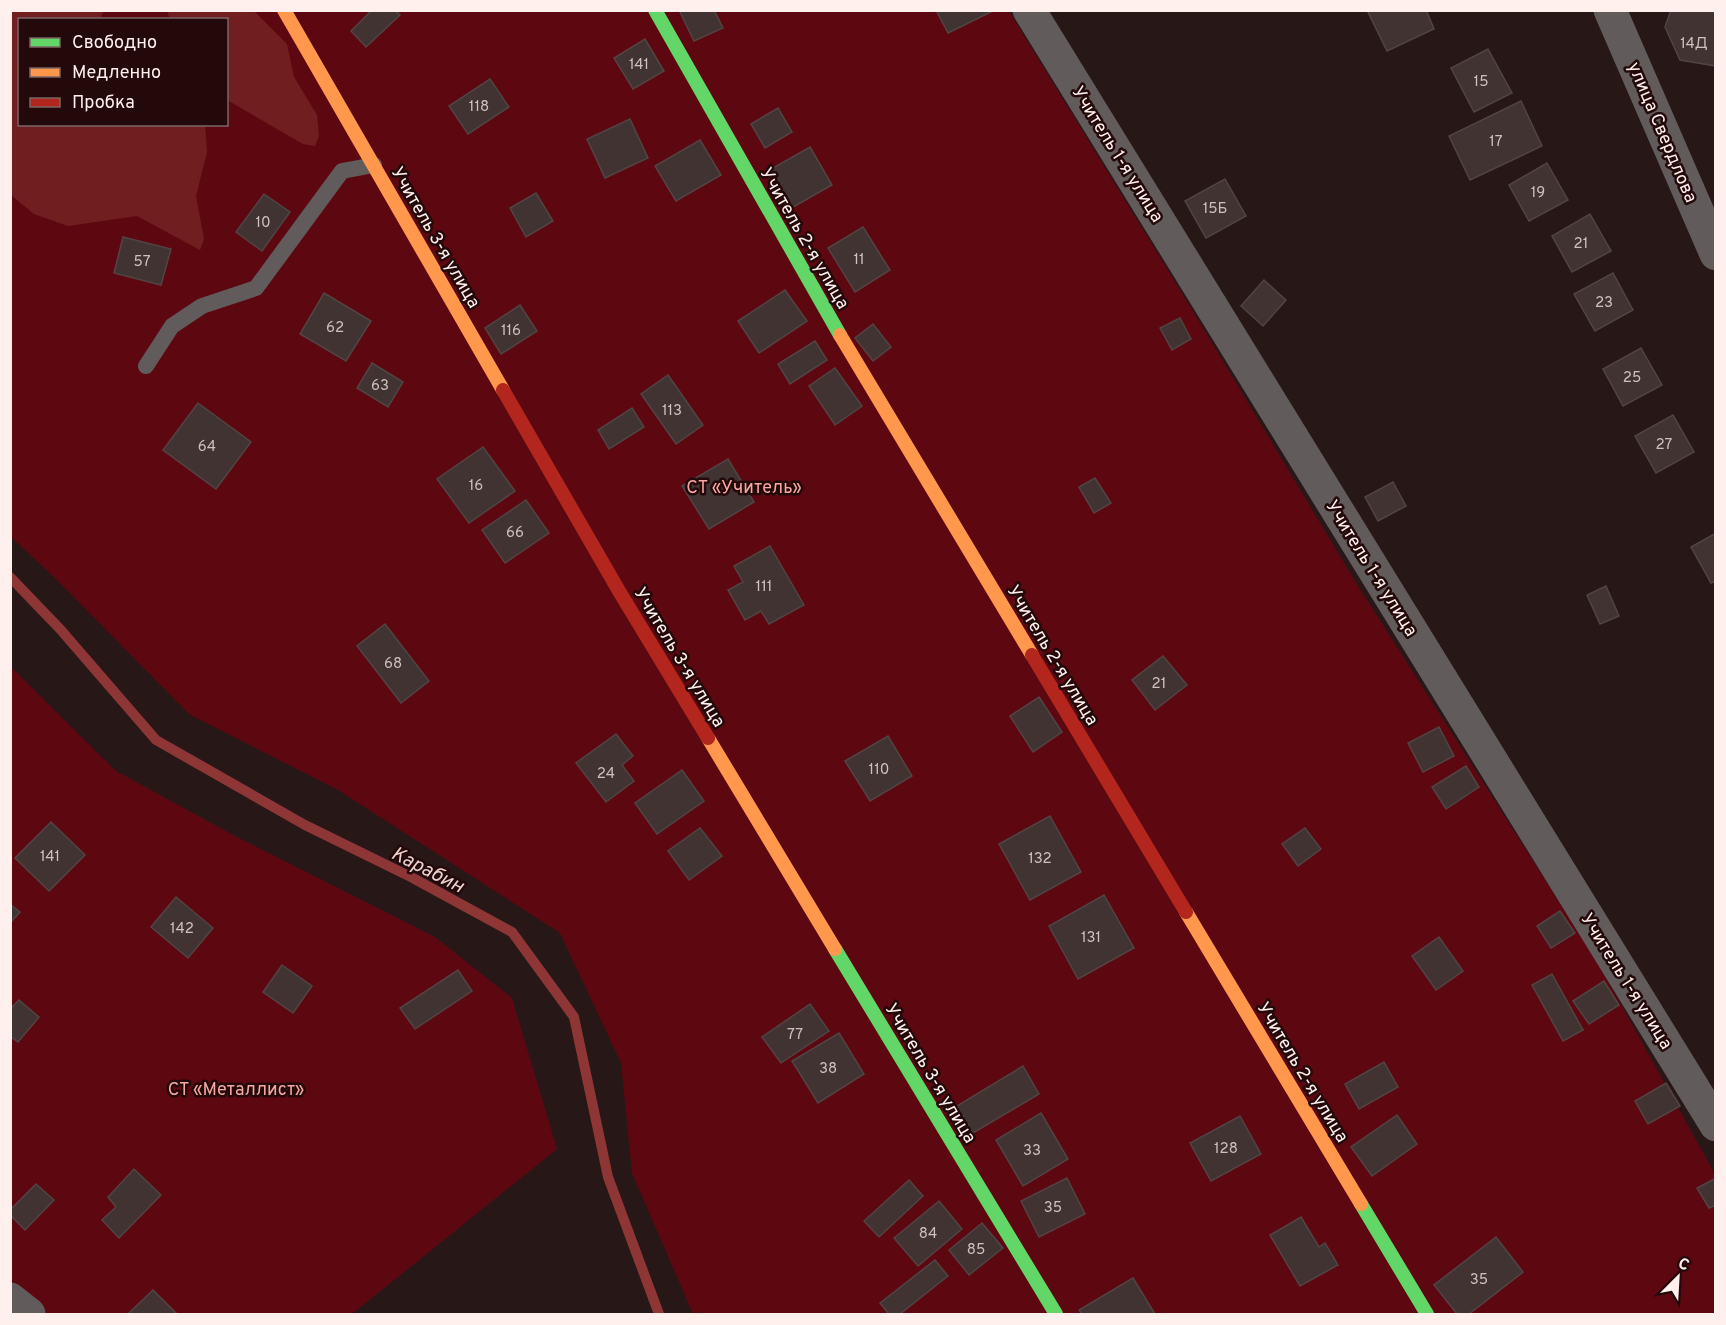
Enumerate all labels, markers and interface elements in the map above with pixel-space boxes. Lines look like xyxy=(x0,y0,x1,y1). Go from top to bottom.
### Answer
legend xyxy=(18,18,228,126)
text: Свободно xyxy=(72,32,157,55)
house number: 14Д xyxy=(1680,35,1708,54)
house number: 141 xyxy=(629,56,649,75)
street label: улица Свердлова xyxy=(1622,59,1702,207)
text: Медленно xyxy=(72,62,161,85)
house number: 15 xyxy=(1474,73,1488,92)
street label: Учитель 1-я улица xyxy=(1066,82,1168,227)
text: Пробка xyxy=(72,92,135,115)
house number: 118 xyxy=(469,98,489,117)
house number: 17 xyxy=(1489,133,1503,152)
street label: Учитель 3-я улица xyxy=(385,163,485,313)
street label: Учитель 2-я улица xyxy=(754,164,854,314)
house number: 19 xyxy=(1531,184,1545,203)
house number: 15Б xyxy=(1203,200,1227,219)
house number: 10 xyxy=(255,214,271,233)
house number: 21 xyxy=(1574,235,1588,254)
house number: 11 xyxy=(853,251,865,270)
house number: 57 xyxy=(134,253,151,272)
house number: 23 xyxy=(1595,294,1613,313)
house number: 62 xyxy=(326,319,344,338)
house number: 116 xyxy=(501,322,521,341)
house number: 25 xyxy=(1623,369,1641,388)
house number: 63 xyxy=(371,377,389,396)
house number: 113 xyxy=(662,402,682,421)
house number: 27 xyxy=(1656,436,1673,455)
house number: 64 xyxy=(198,438,216,457)
house number: 16 xyxy=(469,477,483,496)
park label: СТ «Учитель» xyxy=(686,477,802,500)
street label: Учитель 1-я улица xyxy=(1320,496,1422,641)
house number: 66 xyxy=(506,524,524,543)
house number: 111 xyxy=(756,578,772,597)
street label: Учитель 2-я улица xyxy=(1001,581,1103,730)
street label: Учитель 3-я улица xyxy=(628,583,730,732)
house number: 68 xyxy=(384,655,402,674)
house number: 21 xyxy=(1152,675,1166,694)
house number: 110 xyxy=(869,761,889,780)
house number: 24 xyxy=(597,765,615,784)
water label: Карабин xyxy=(386,841,468,900)
house number: 141 xyxy=(40,848,60,867)
house number: 132 xyxy=(1028,850,1052,869)
street label: Учитель 1-я улица xyxy=(1575,909,1677,1054)
house number: 142 xyxy=(170,920,194,939)
house number: 131 xyxy=(1081,929,1101,948)
street label: Учитель 2-я улица xyxy=(1251,998,1353,1147)
street label: Учитель 3-я улица xyxy=(879,999,981,1148)
house number: 77 xyxy=(787,1026,803,1045)
house number: 38 xyxy=(819,1060,837,1079)
park label: СТ «Металлист» xyxy=(168,1079,304,1102)
house number: 128 xyxy=(1214,1140,1238,1159)
house number: 33 xyxy=(1023,1142,1041,1161)
house number: 35 xyxy=(1044,1199,1062,1218)
house number: 84 xyxy=(919,1225,937,1244)
house number: 85 xyxy=(967,1241,985,1260)
north arrow xyxy=(1648,1247,1708,1307)
text: С xyxy=(1675,1254,1692,1276)
house number: 35 xyxy=(1470,1271,1488,1290)

